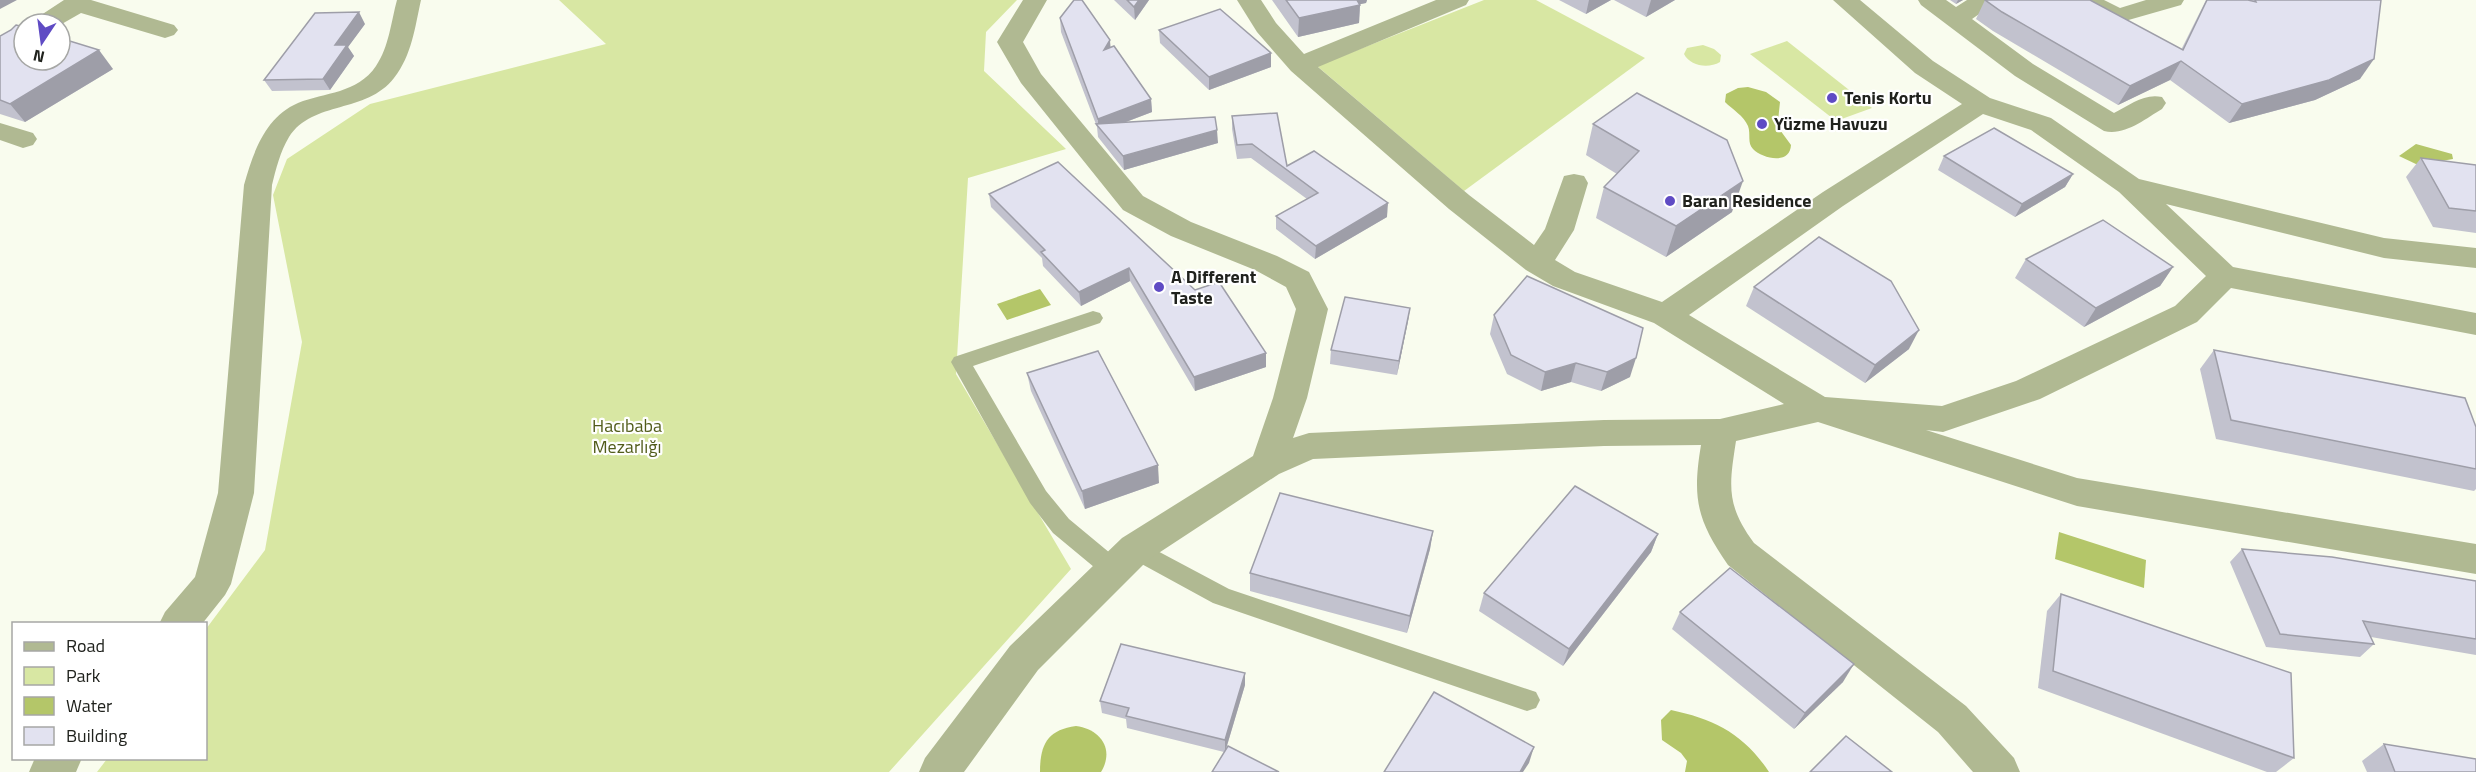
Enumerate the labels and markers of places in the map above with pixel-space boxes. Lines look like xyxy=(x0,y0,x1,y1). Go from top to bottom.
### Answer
place label: Tenis Kortu xyxy=(1844,84,1932,111)
marker: Tenis Kortu xyxy=(1825,91,1839,105)
place label: Yüzme Havuzu xyxy=(1774,110,1888,137)
marker: Yüzme Havuzu xyxy=(1755,117,1769,131)
place label: Baran Residence xyxy=(1682,187,1811,214)
marker: Baran Residence xyxy=(1663,194,1677,208)
place label: A Different Taste xyxy=(1171,263,1257,311)
marker: A Different Taste xyxy=(1152,280,1166,294)

